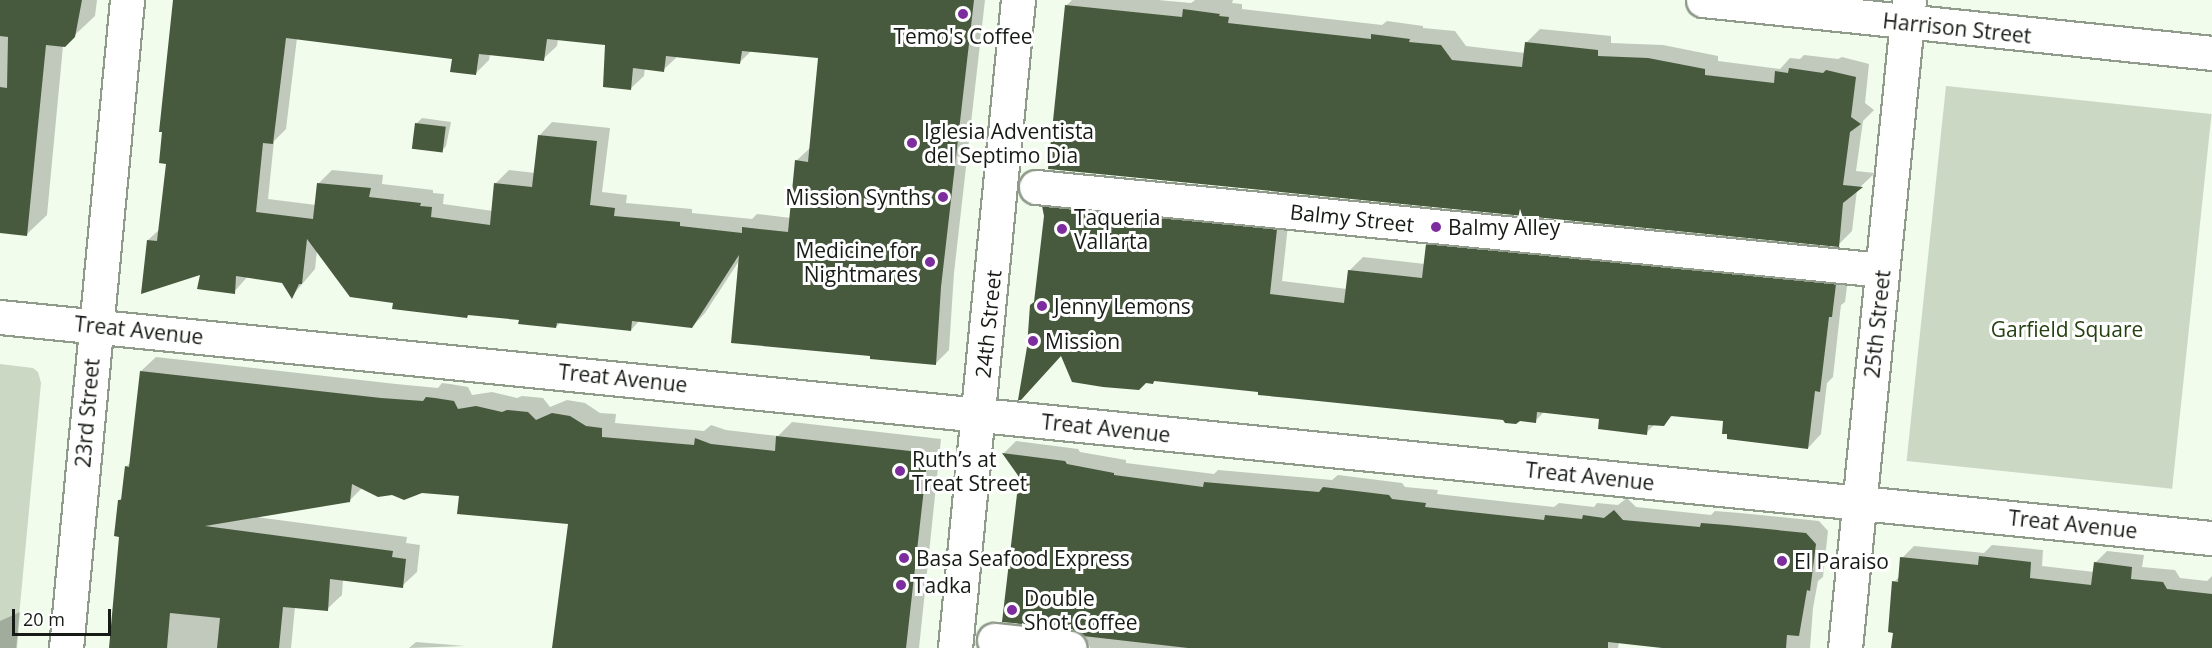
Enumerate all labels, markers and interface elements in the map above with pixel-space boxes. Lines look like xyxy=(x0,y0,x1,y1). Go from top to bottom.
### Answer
marker: Temo's Coffee xyxy=(956,7,970,21)
street label: Harrison Street xyxy=(1881,8,2033,48)
place label: Temo's Coffee xyxy=(893,23,1033,49)
place label: Iglesia Adventista del Septimo Dia xyxy=(924,118,1094,168)
marker: Iglesia Adventista del Septimo Dia xyxy=(905,136,919,150)
place label: Mission Synths xyxy=(785,184,931,210)
marker: Mission Synths xyxy=(936,190,950,204)
street label: Balmy Street xyxy=(1289,199,1415,237)
place label: Taqueria Vallarta xyxy=(1074,204,1160,254)
place label: Balmy Alley xyxy=(1448,214,1560,240)
marker: Balmy Alley xyxy=(1429,220,1443,234)
marker: Taqueria Vallarta xyxy=(1055,222,1069,236)
place label: Medicine for Nightmares xyxy=(795,237,918,287)
marker: Medicine for Nightmares xyxy=(923,255,937,269)
street label: 24th Street xyxy=(970,269,1006,379)
street label: 25th Street xyxy=(1859,269,1895,379)
place label: Jenny Lemons xyxy=(1054,293,1191,319)
marker: Jenny Lemons xyxy=(1035,299,1049,313)
street label: Treat Avenue xyxy=(73,311,205,349)
park label: Garfield Square xyxy=(1991,316,2143,342)
place label: Mission xyxy=(1045,328,1120,354)
marker: Mission xyxy=(1026,334,1040,348)
street label: 23rd Street xyxy=(70,357,104,469)
street label: Treat Avenue xyxy=(557,359,689,397)
street label: Treat Avenue xyxy=(1040,409,1172,447)
place label: Ruth’s at Treat Street xyxy=(912,446,1027,496)
street label: Treat Avenue xyxy=(1524,457,1656,495)
marker: Ruth’s at Treat Street xyxy=(893,464,907,478)
street label: Treat Avenue xyxy=(2007,505,2139,543)
place label: Basa Seafood Express xyxy=(916,545,1130,571)
place label: El Paraiso xyxy=(1794,548,1889,574)
marker: Basa Seafood Express xyxy=(897,551,911,565)
marker: El Paraiso xyxy=(1775,554,1789,568)
place label: Tadka xyxy=(913,572,972,598)
marker: Tadka xyxy=(894,578,908,592)
place label: Double Shot Coffee xyxy=(1024,585,1138,635)
scale bar xyxy=(15,597,114,635)
marker: Double Shot Coffee xyxy=(1005,603,1019,617)
text: 20 m xyxy=(23,607,65,631)

